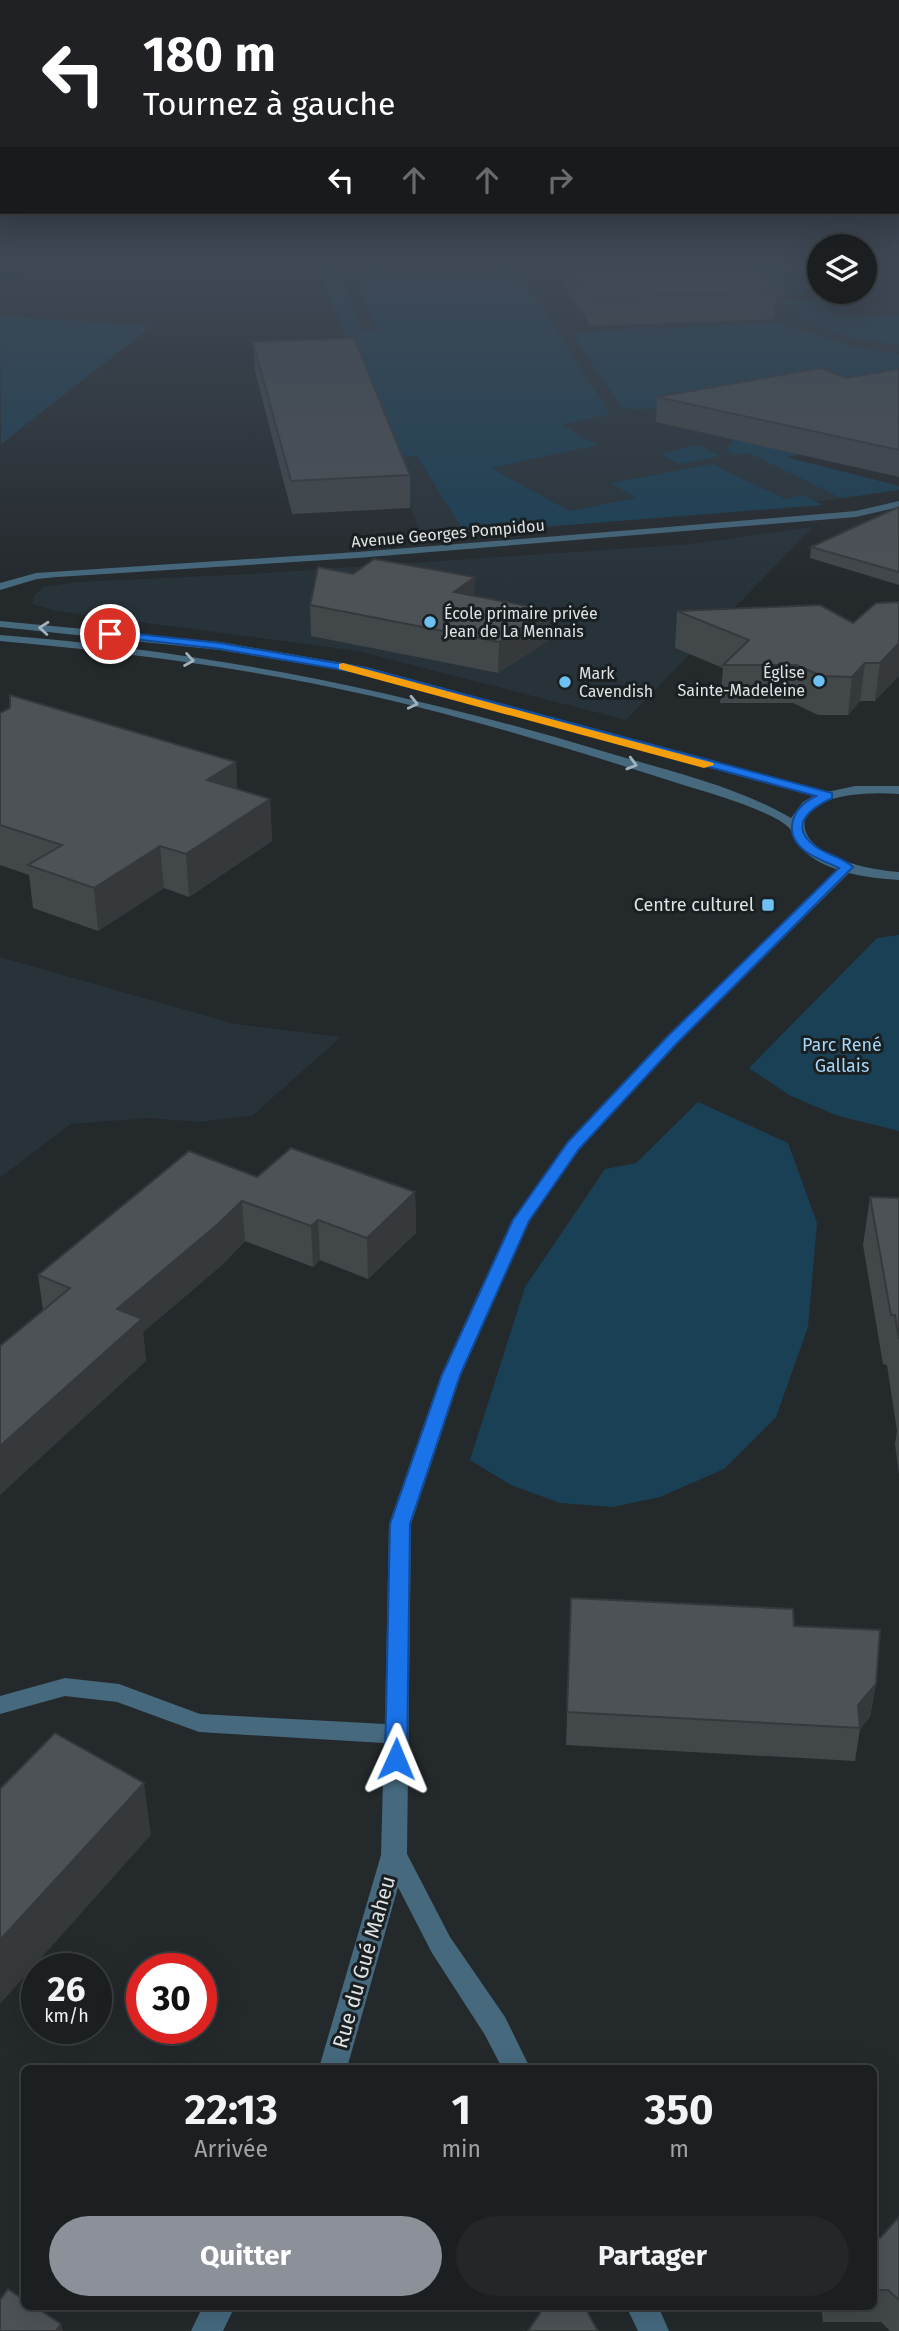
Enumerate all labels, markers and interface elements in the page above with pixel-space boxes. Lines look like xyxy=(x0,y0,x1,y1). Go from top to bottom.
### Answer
text: 180 m xyxy=(143,25,276,84)
icon: left xyxy=(28,28,119,119)
text: Tournez à gauche xyxy=(143,85,395,123)
icon: left xyxy=(322,161,360,199)
icon: ahead xyxy=(395,161,433,199)
icon: ahead xyxy=(468,161,506,199)
icon: right xyxy=(541,161,579,199)
map controls xyxy=(807,234,877,304)
button: layers xyxy=(807,234,877,304)
street label: Avenue Georges Pompidou xyxy=(351,516,546,551)
place label: École primaire privée Jean de La Mennais xyxy=(444,603,598,641)
pin xyxy=(80,604,140,664)
marker: École primaire privée Jean de La Mennais xyxy=(422,614,438,630)
icon: arrive xyxy=(91,615,129,653)
one-way arrow xyxy=(38,620,50,635)
one-way arrow xyxy=(184,652,195,667)
place label: Église Sainte-Madeleine xyxy=(678,662,805,700)
place label: Mark Cavendish xyxy=(579,664,653,701)
marker: Église Sainte-Madeleine xyxy=(811,673,827,689)
marker: Mark Cavendish xyxy=(557,674,573,690)
one-way arrow xyxy=(407,694,419,709)
one-way arrow xyxy=(625,756,637,771)
place label: Centre culturel xyxy=(634,894,754,916)
marker: Centre culturel xyxy=(760,897,776,913)
park label: Parc René Gallais xyxy=(802,1034,882,1077)
position arrow xyxy=(359,1722,433,1796)
street label: Rue du Gué Maheu xyxy=(327,1873,401,2051)
speed limit sign: 30 xyxy=(126,1953,217,2044)
text: 26 xyxy=(48,1968,85,2010)
text: km/h xyxy=(44,2005,89,2027)
text: 22:13 xyxy=(184,2085,278,2135)
text: 1 xyxy=(451,2085,471,2135)
text: 350 xyxy=(645,2085,714,2135)
text: Arrivée xyxy=(194,2135,268,2163)
text: min xyxy=(441,2135,481,2163)
text: m xyxy=(669,2135,689,2163)
button: Quitter xyxy=(49,2216,442,2296)
button: Partager xyxy=(456,2216,849,2296)

